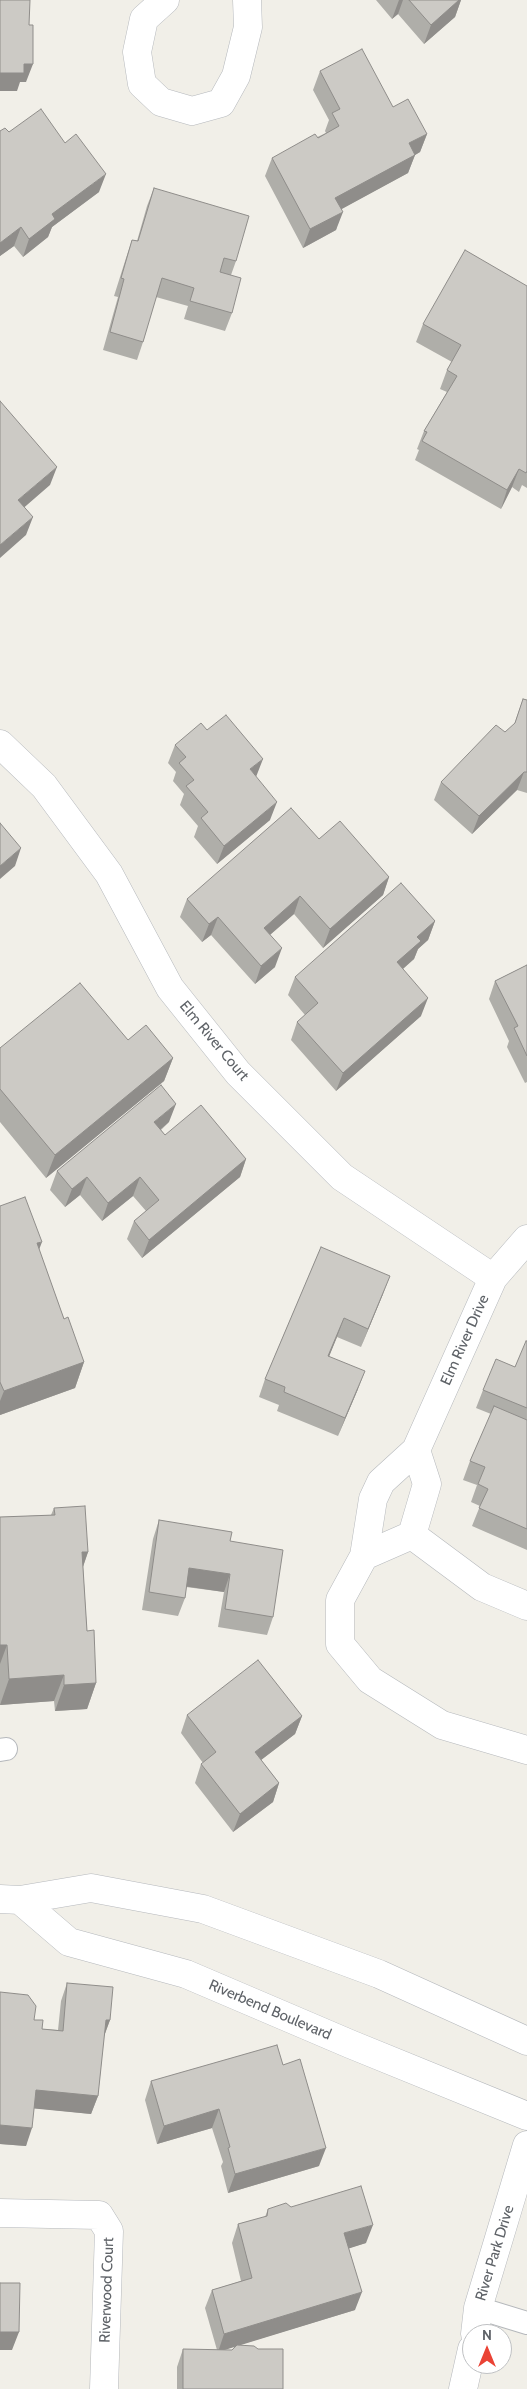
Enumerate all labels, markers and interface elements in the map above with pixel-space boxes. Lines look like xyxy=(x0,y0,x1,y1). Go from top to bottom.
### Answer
street label: Elm River Court xyxy=(175,997,253,1085)
street label: Elm River Drive xyxy=(437,1292,493,1388)
street label: Riverbend Boulevard xyxy=(206,1976,334,2044)
street label: River Park Drive xyxy=(472,2203,518,2303)
street label: Riverwood Court xyxy=(96,2237,118,2343)
north arrow xyxy=(462,2324,512,2374)
text: N xyxy=(482,2326,492,2344)

